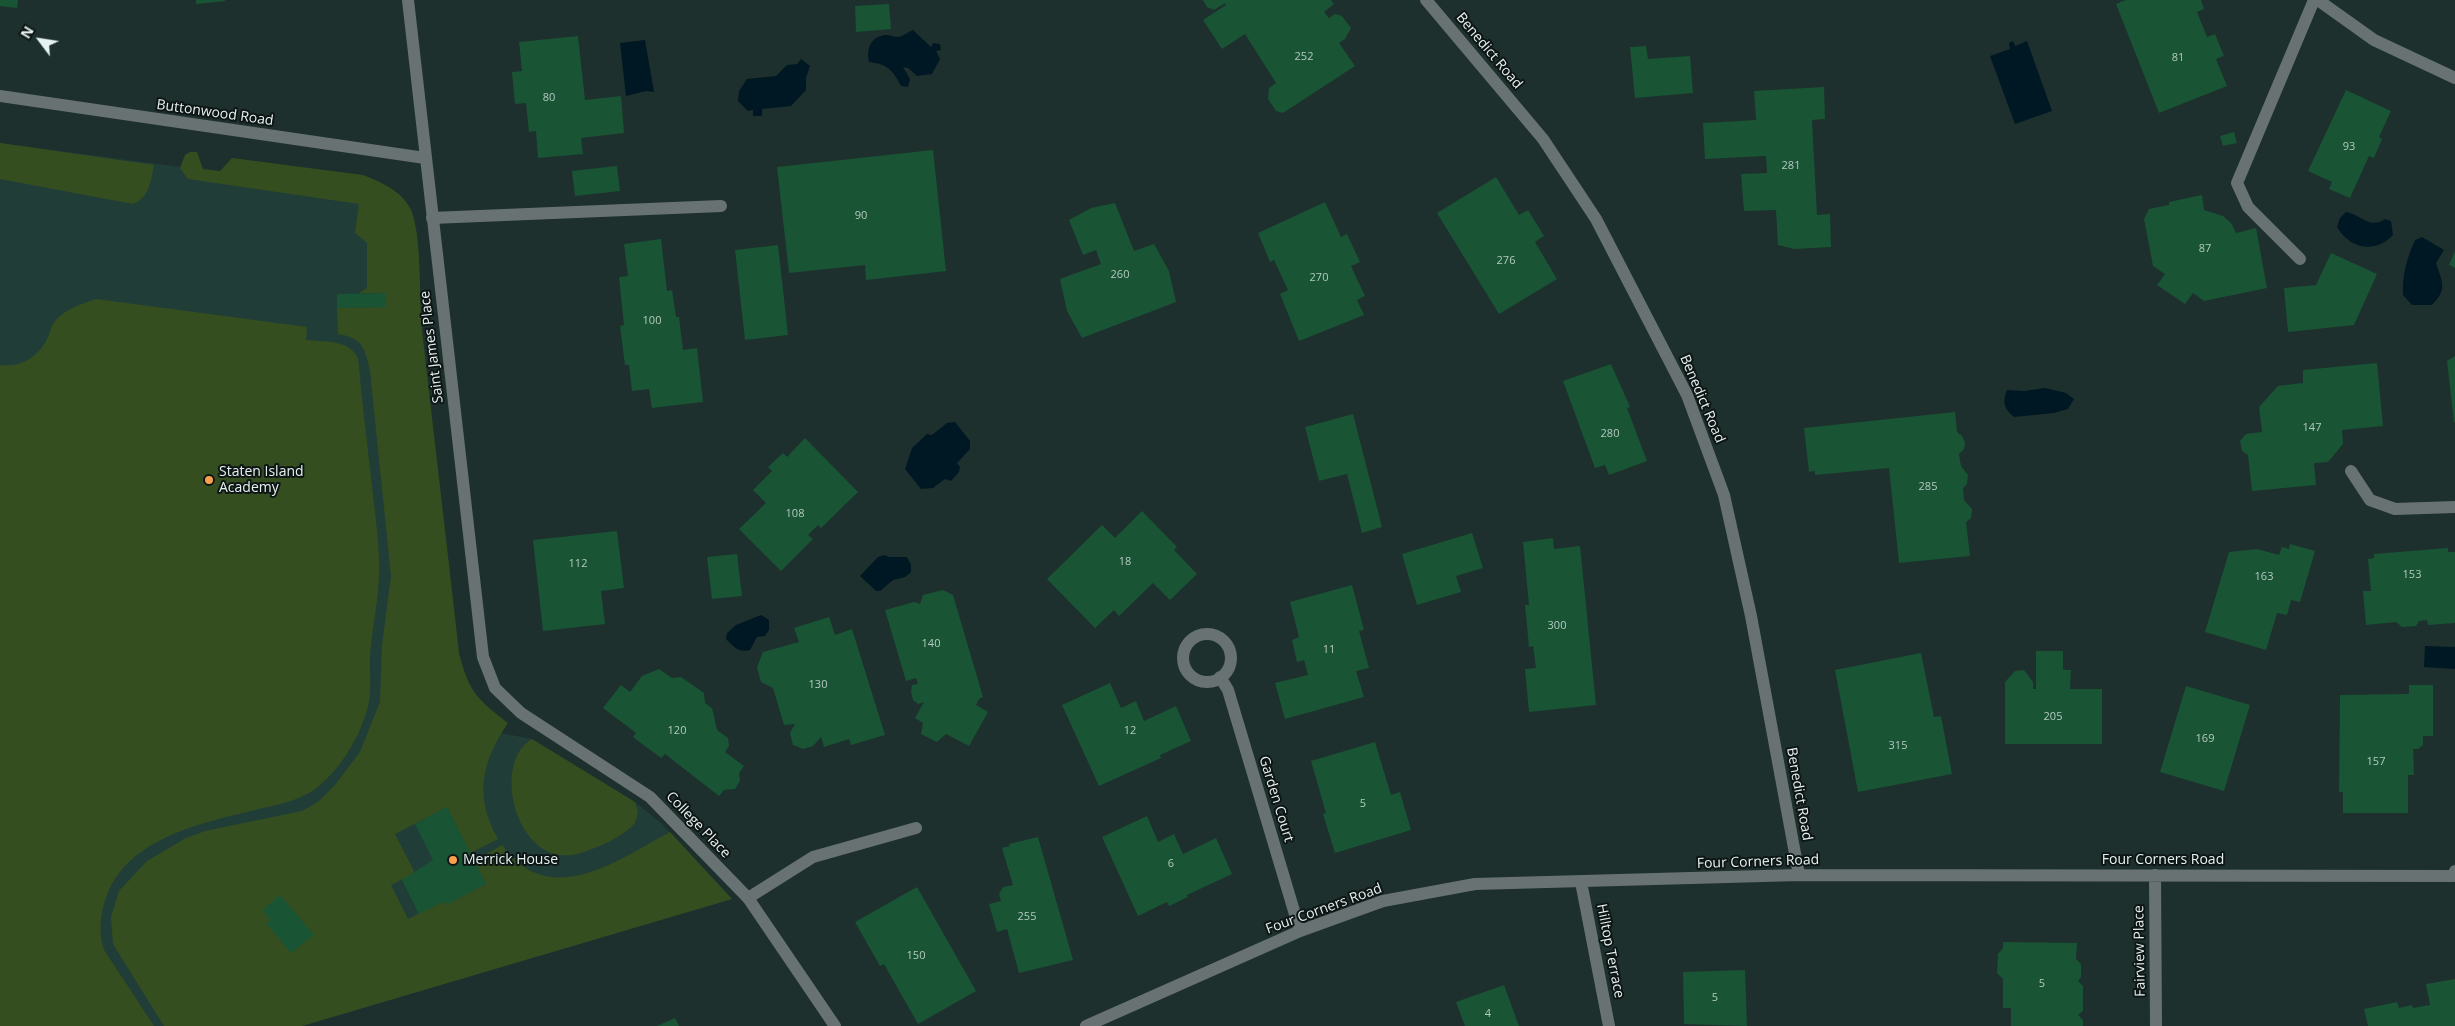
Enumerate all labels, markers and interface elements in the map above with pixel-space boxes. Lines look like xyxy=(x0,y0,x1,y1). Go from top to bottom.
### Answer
street label: Benedict Road xyxy=(1452,10,1526,92)
north arrow xyxy=(15,15,65,65)
text: N xyxy=(16,22,38,42)
house number: 252 xyxy=(1295,50,1313,64)
house number: 81 xyxy=(2172,51,2184,65)
house number: 80 xyxy=(543,91,555,105)
street label: Buttonwood Road xyxy=(155,96,275,130)
house number: 93 xyxy=(2343,140,2355,154)
house number: 281 xyxy=(1782,159,1800,173)
house number: 90 xyxy=(855,209,867,223)
house number: 87 xyxy=(2199,242,2211,256)
house number: 276 xyxy=(1497,254,1515,268)
house number: 260 xyxy=(1111,268,1129,282)
house number: 270 xyxy=(1310,271,1328,285)
street label: Saint James Place xyxy=(417,290,447,404)
house number: 100 xyxy=(643,314,661,328)
street label: Benedict Road xyxy=(1676,352,1728,446)
house number: 147 xyxy=(2303,421,2321,435)
house number: 280 xyxy=(1601,427,1619,441)
place label: Staten Island Academy xyxy=(219,464,304,497)
marker: Staten Island Academy xyxy=(203,474,215,486)
house number: 285 xyxy=(1919,480,1937,494)
house number: 108 xyxy=(786,507,804,521)
house number: 18 xyxy=(1119,555,1131,569)
house number: 112 xyxy=(569,557,587,571)
house number: 153 xyxy=(2403,568,2421,582)
house number: 163 xyxy=(2255,570,2273,584)
house number: 300 xyxy=(1548,619,1566,633)
house number: 140 xyxy=(922,637,940,651)
house number: 11 xyxy=(1323,643,1335,657)
house number: 130 xyxy=(809,678,827,692)
house number: 205 xyxy=(2044,710,2062,724)
house number: 120 xyxy=(668,724,686,738)
house number: 12 xyxy=(1124,724,1136,738)
house number: 169 xyxy=(2196,732,2214,746)
house number: 315 xyxy=(1889,739,1907,753)
street label: Benedict Road xyxy=(1783,746,1815,842)
street label: Garden Court xyxy=(1255,754,1297,844)
house number: 157 xyxy=(2367,755,2385,769)
street label: College Place xyxy=(662,788,734,862)
house number: 5 xyxy=(1360,797,1366,811)
street label: Four Corners Road xyxy=(1697,851,1819,873)
place label: Merrick House xyxy=(463,852,558,868)
street label: Four Corners Road xyxy=(2102,852,2224,868)
marker: Merrick House xyxy=(447,854,459,866)
house number: 6 xyxy=(1168,857,1174,871)
street label: Four Corners Road xyxy=(1264,880,1384,938)
street label: Hilltop Terrace xyxy=(1593,902,1627,1000)
street label: Fairview Place xyxy=(2131,905,2149,997)
house number: 255 xyxy=(1018,910,1036,924)
house number: 150 xyxy=(907,949,925,963)
house number: 5 xyxy=(2039,977,2045,991)
house number: 5 xyxy=(1712,991,1718,1005)
house number: 4 xyxy=(1485,1007,1491,1021)

